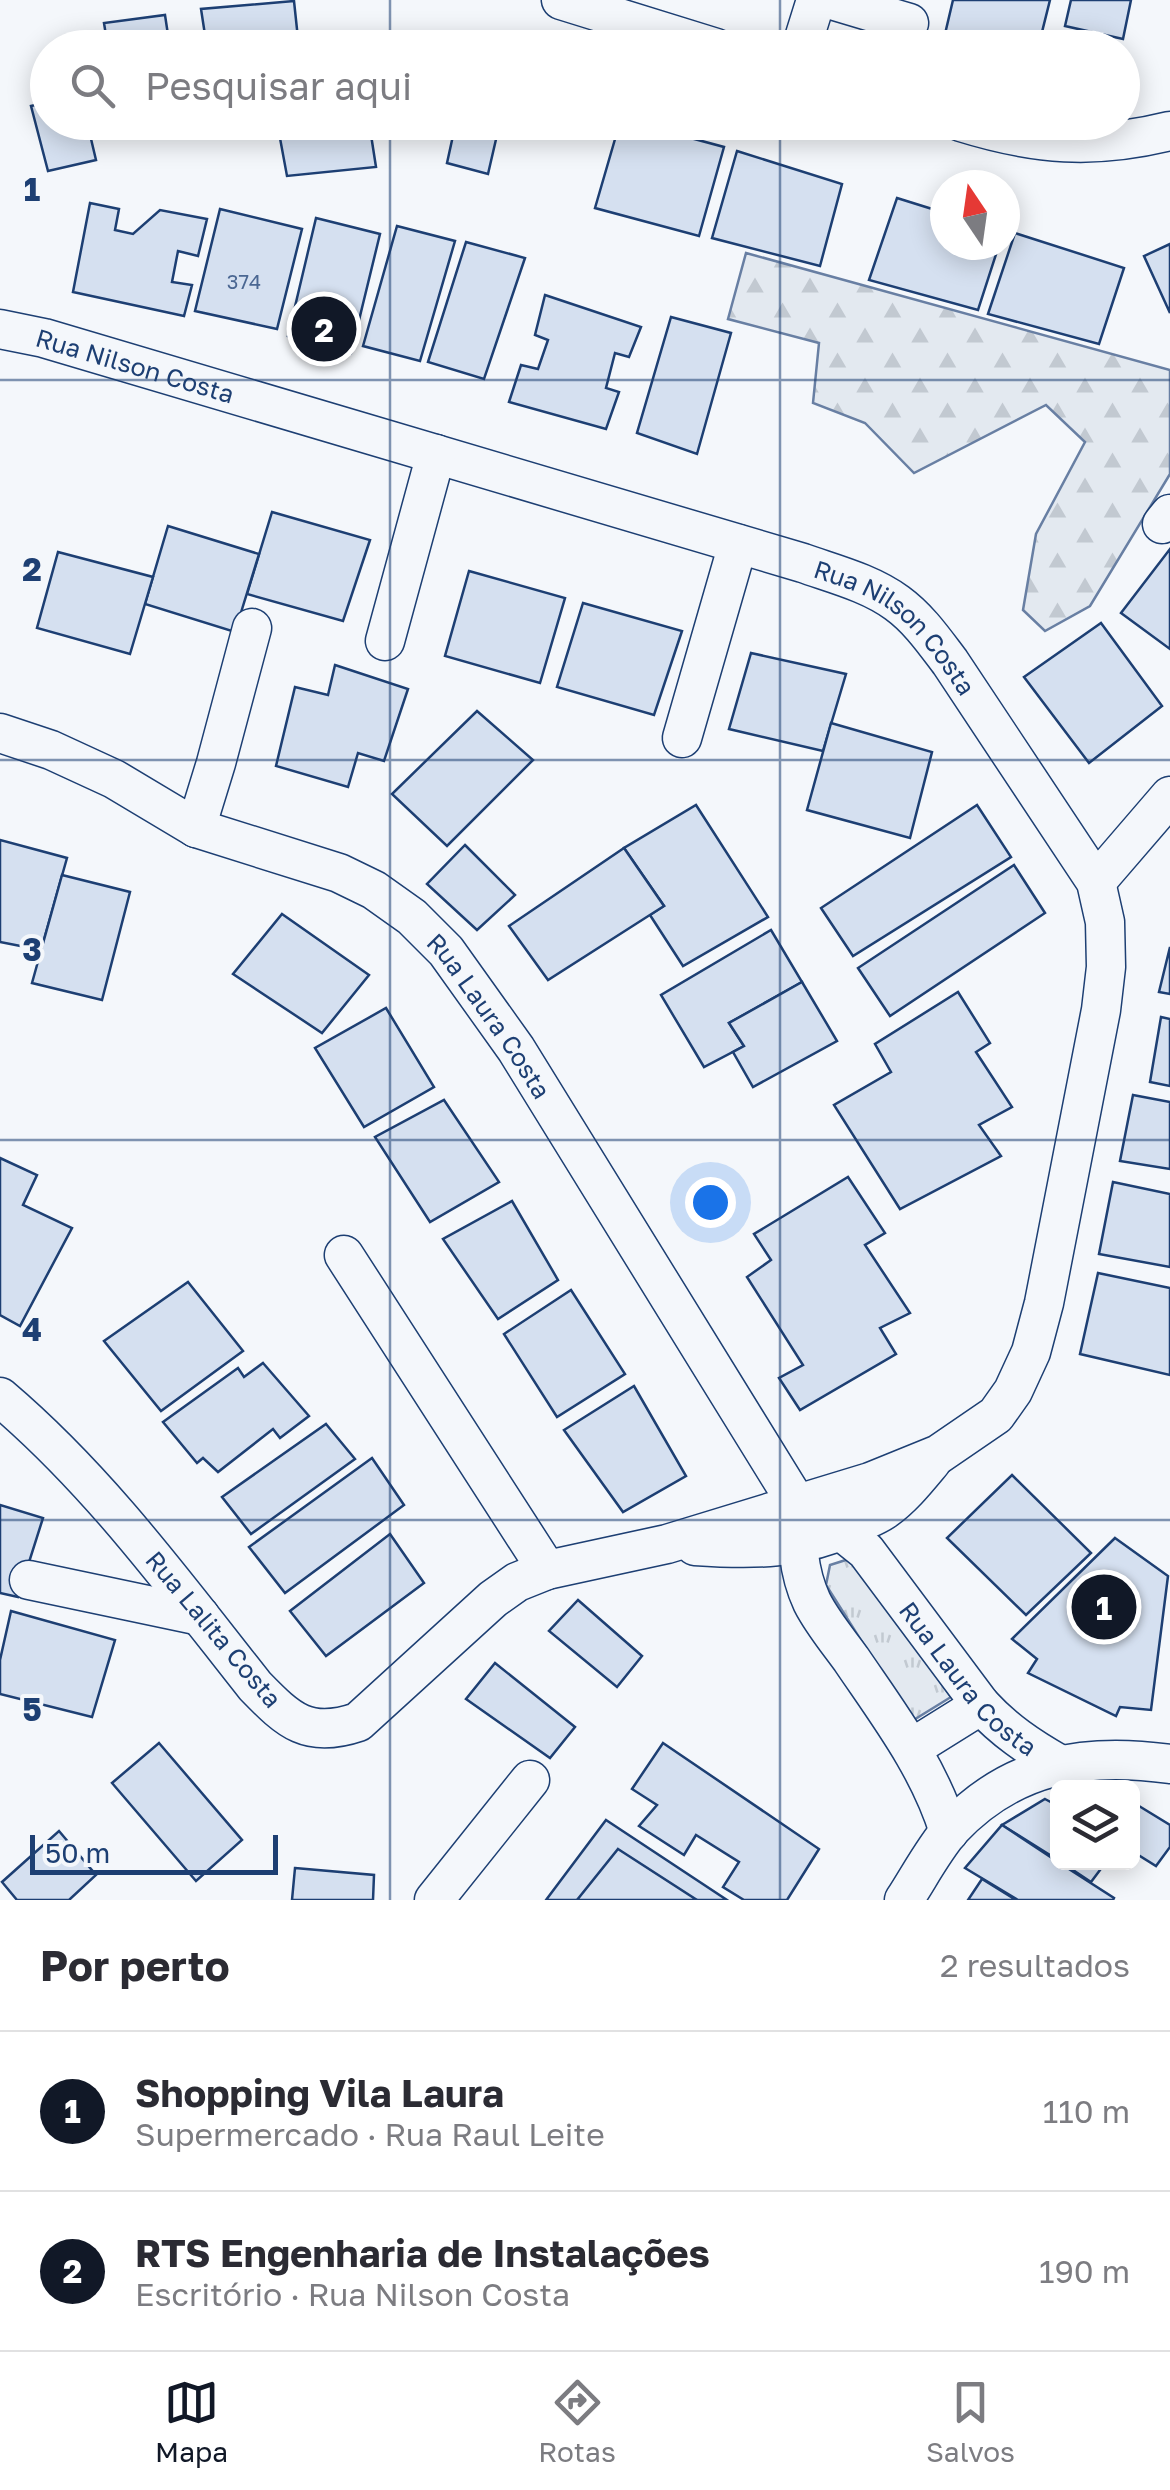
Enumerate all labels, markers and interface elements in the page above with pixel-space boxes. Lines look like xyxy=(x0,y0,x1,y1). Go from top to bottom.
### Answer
search box xyxy=(30,30,1140,140)
icon: search xyxy=(65,58,120,113)
text: Pesquisar aqui xyxy=(145,63,412,108)
text: 1 xyxy=(24,170,40,208)
north arrow xyxy=(930,170,1020,260)
house number: 374 xyxy=(227,269,261,293)
pin: 2 xyxy=(292,292,356,366)
street label: Rua Nilson Costa xyxy=(32,321,238,409)
text: 2 xyxy=(22,550,42,588)
street label: Rua Nilson Costa xyxy=(810,552,983,700)
street label: Rua Laura Costa xyxy=(421,926,558,1104)
text: 3 xyxy=(22,930,42,968)
your location xyxy=(685,1177,736,1228)
text: 4 xyxy=(22,1310,42,1348)
street label: Rua Lalita Costa xyxy=(139,1544,289,1714)
pin: 1 xyxy=(1072,1570,1136,1644)
street label: Rua Laura Costa xyxy=(893,1595,1043,1762)
text: 5 xyxy=(22,1690,42,1728)
map controls xyxy=(1050,1780,1140,1870)
button: layers xyxy=(1050,1780,1140,1870)
scale bar xyxy=(30,1830,278,1874)
text: 50 m xyxy=(45,1836,110,1869)
text: Por perto xyxy=(40,1940,230,1990)
text: 2 resultados xyxy=(940,1946,1130,1984)
text: Shopping Vila Laura xyxy=(135,2070,504,2115)
text: 1 xyxy=(64,2092,81,2130)
text: 110 m xyxy=(1043,2092,1130,2130)
text: Supermercado · Rua Raul Leite xyxy=(135,2115,605,2153)
text: RTS Engenharia de Instalações xyxy=(135,2230,710,2275)
text: 2 xyxy=(63,2252,82,2290)
text: 190 m xyxy=(1039,2252,1130,2290)
text: Escritório · Rua Nilson Costa xyxy=(135,2275,570,2313)
tab: Mapa xyxy=(155,2375,228,2468)
tab: Rotas xyxy=(538,2375,616,2468)
tab: Salvos xyxy=(926,2375,1015,2468)

